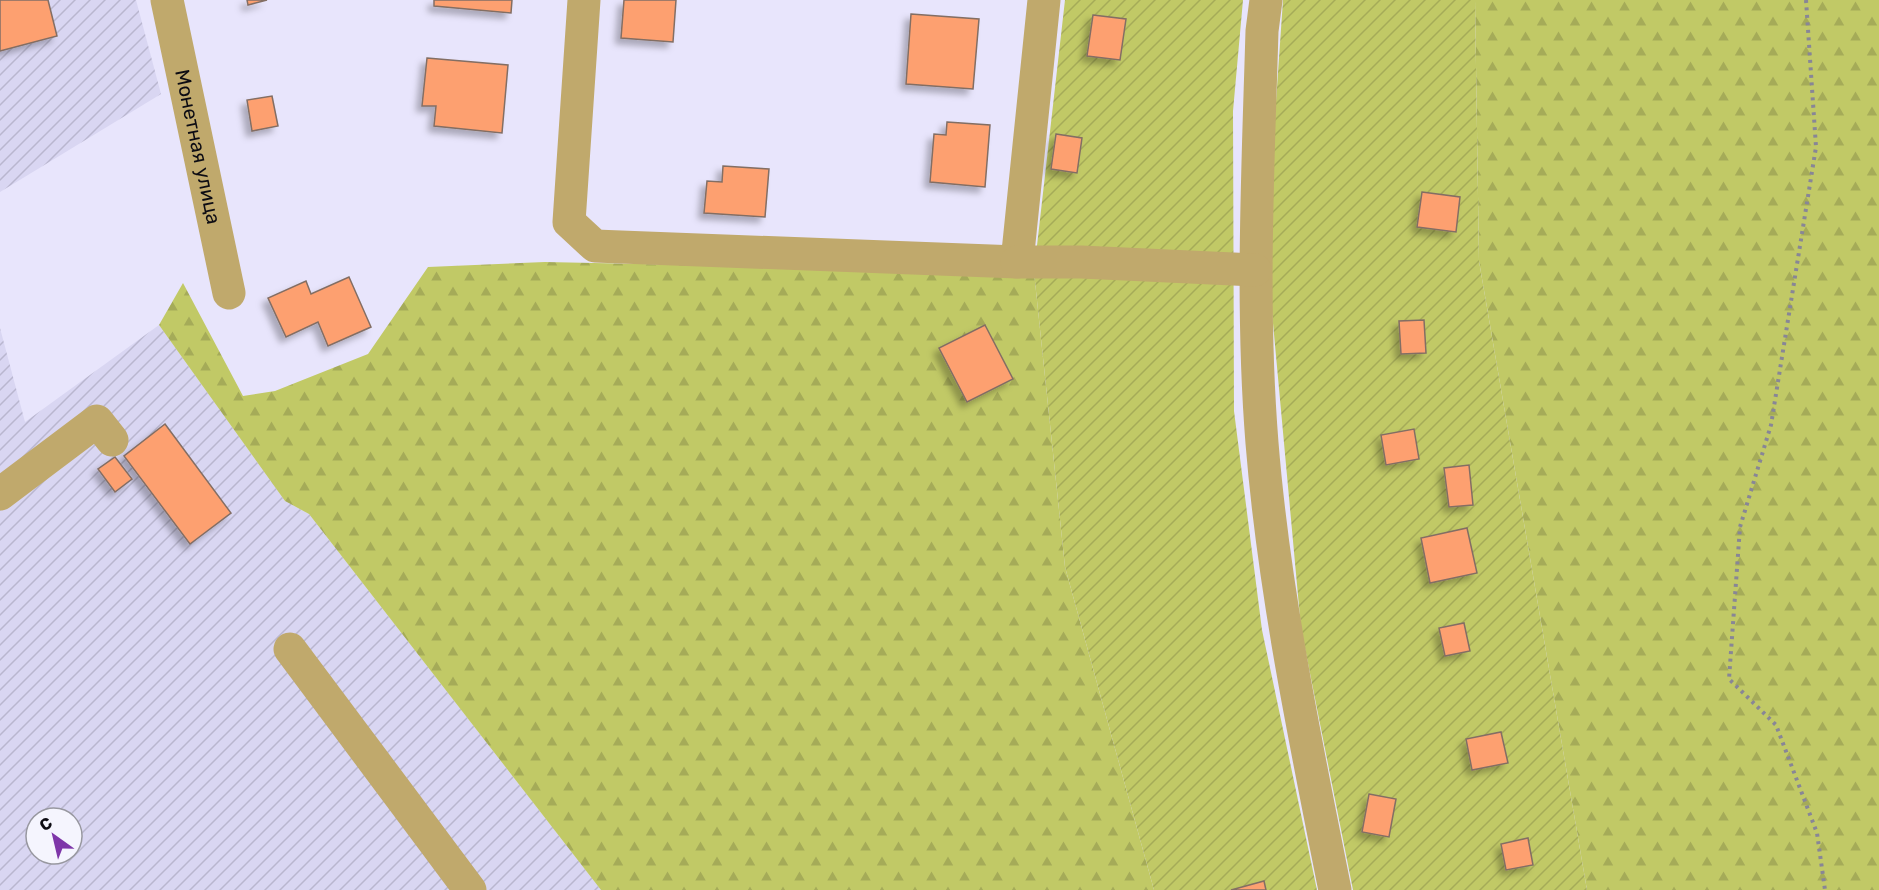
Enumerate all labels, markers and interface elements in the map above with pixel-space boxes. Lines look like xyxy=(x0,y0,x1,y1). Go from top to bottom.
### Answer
street label: Монетная улица xyxy=(170,67,226,226)
north arrow xyxy=(24,806,84,866)
text: С xyxy=(36,813,56,835)

